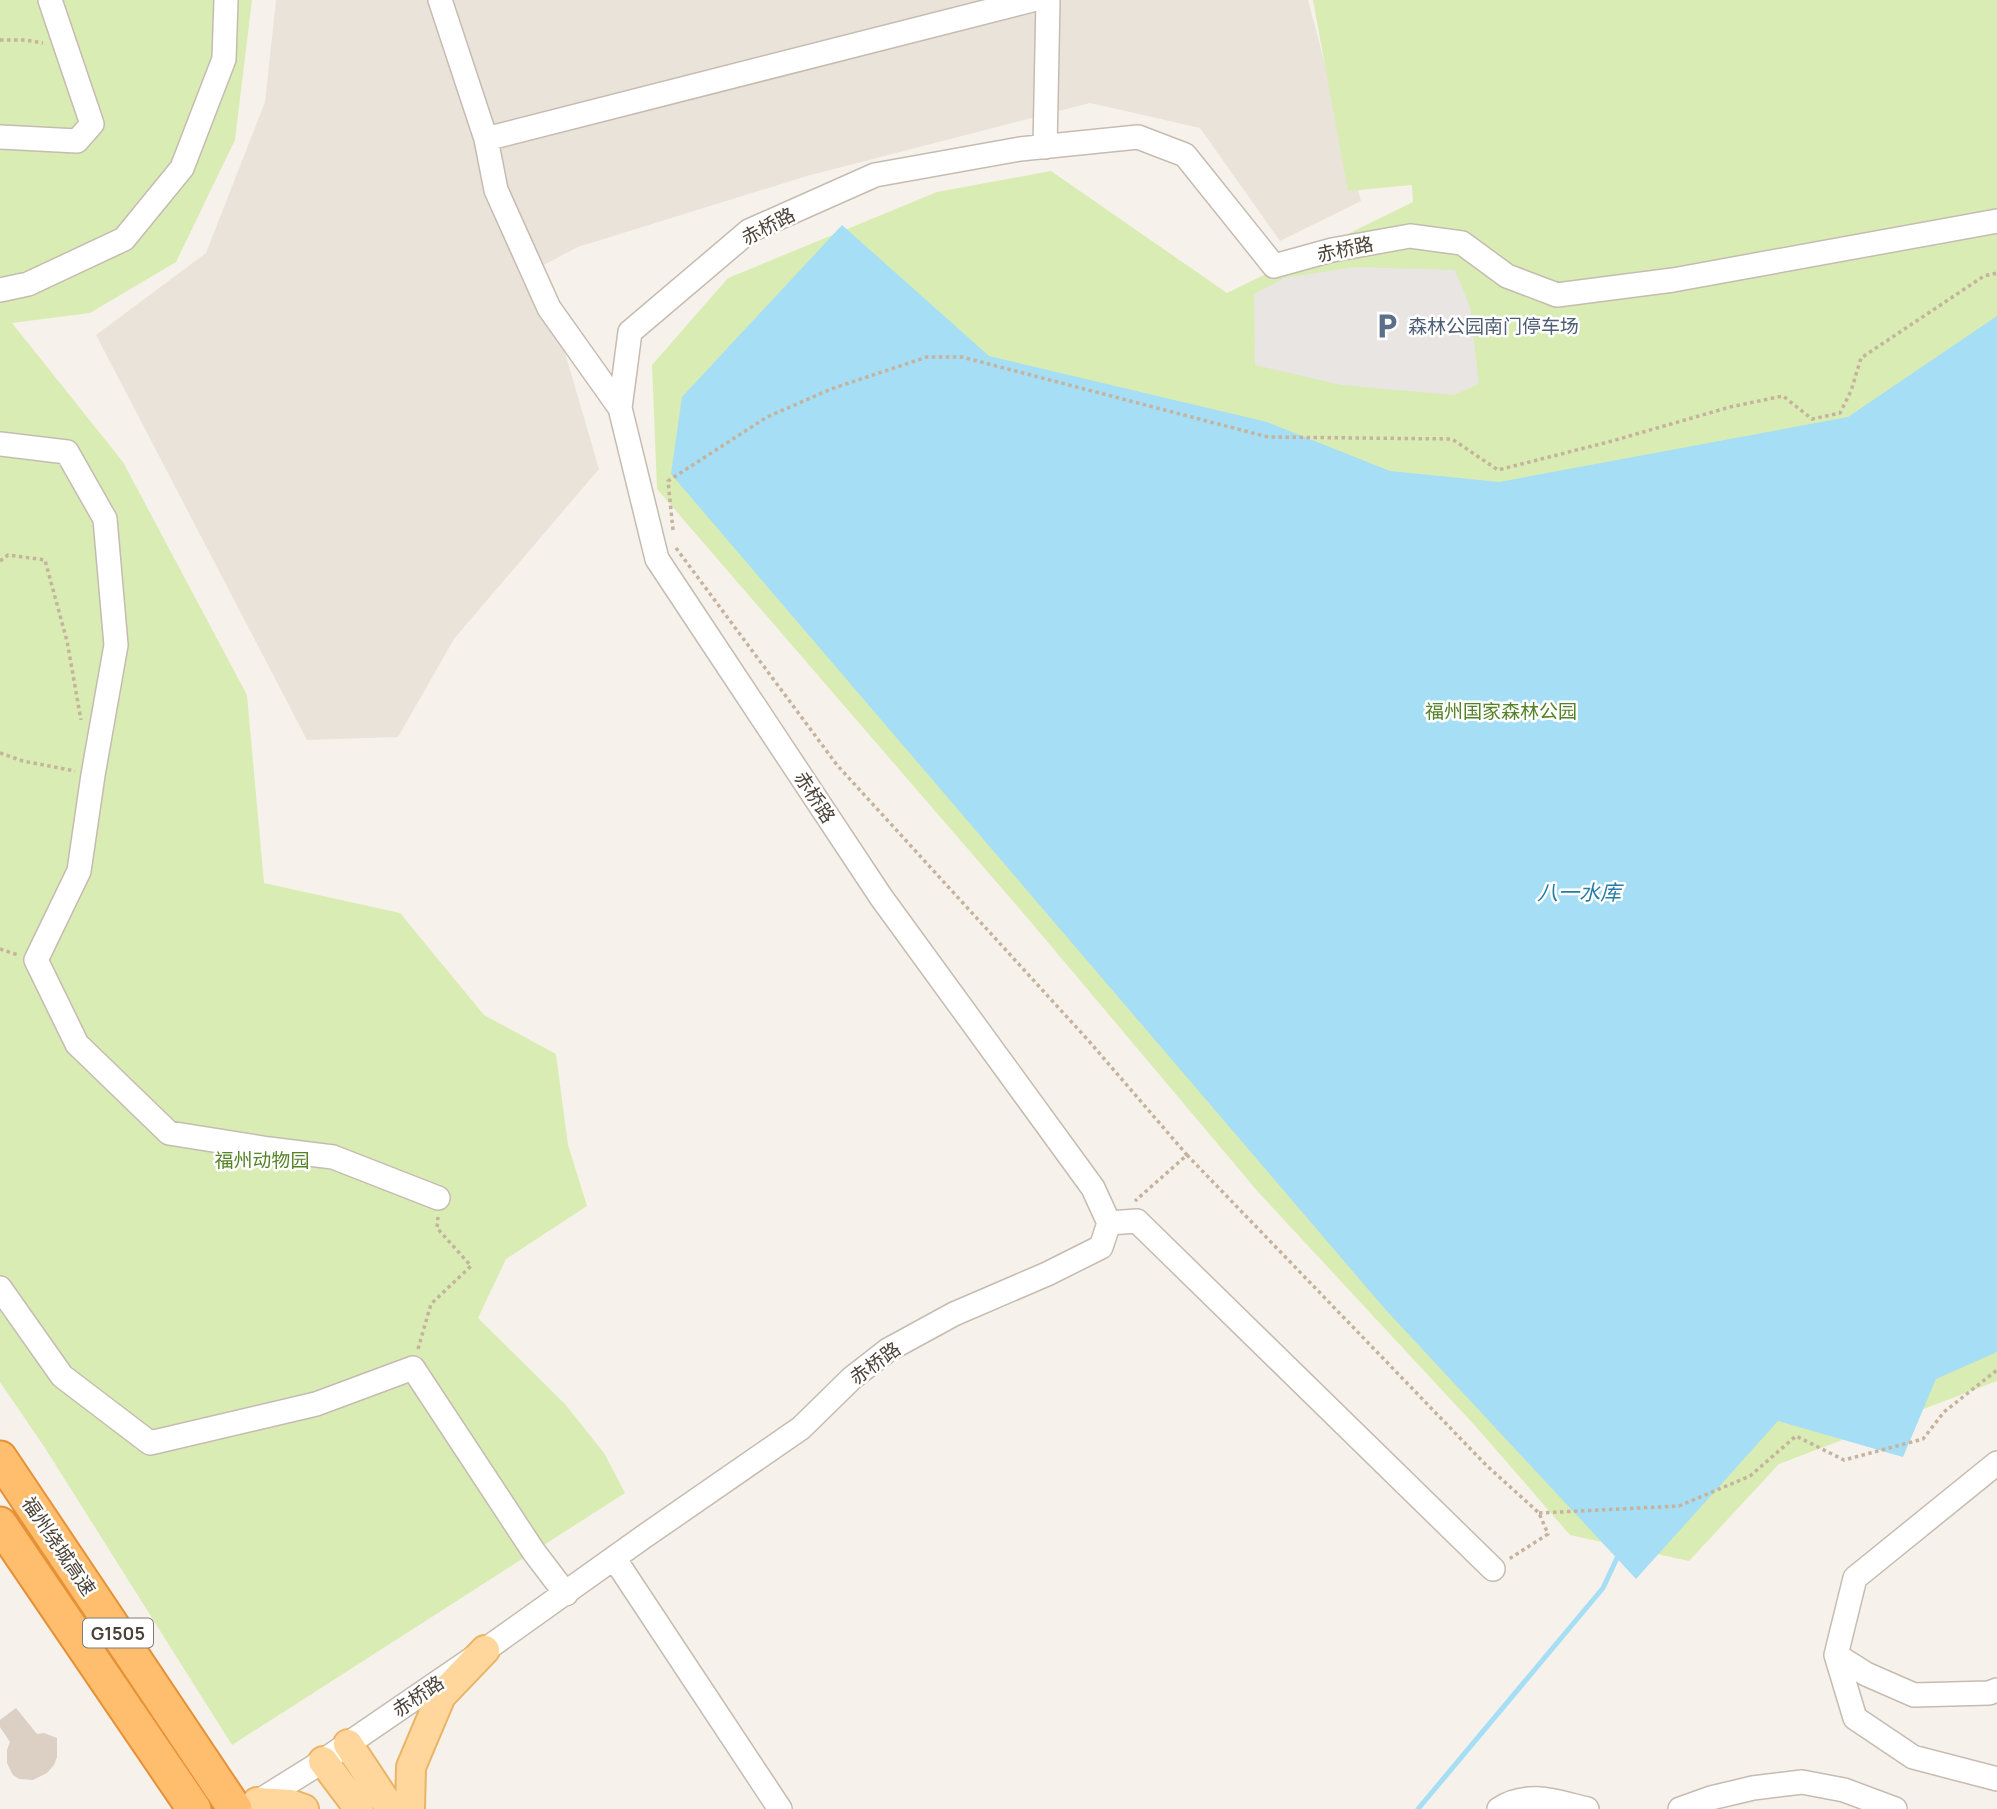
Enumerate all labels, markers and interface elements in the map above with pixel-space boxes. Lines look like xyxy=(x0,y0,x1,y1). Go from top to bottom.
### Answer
street label: 赤桥路 xyxy=(737,201,799,251)
street label: 赤桥路 xyxy=(1314,230,1376,268)
parking icon: 森林公园南门停车场 xyxy=(1372,311,1402,341)
place label: 森林公园南门停车场 xyxy=(1408,313,1579,339)
park label: 福州国家森林公园 xyxy=(1425,698,1577,724)
street label: 赤桥路 xyxy=(789,766,841,828)
water label: 八一水库 xyxy=(1537,878,1624,906)
park label: 福州动物园 xyxy=(214,1147,310,1173)
street label: 赤桥路 xyxy=(844,1336,906,1390)
street label: 福州绕城高速 xyxy=(16,1491,102,1601)
road number: G1505 xyxy=(83,1618,153,1648)
street label: 赤桥路 xyxy=(387,1669,449,1723)

